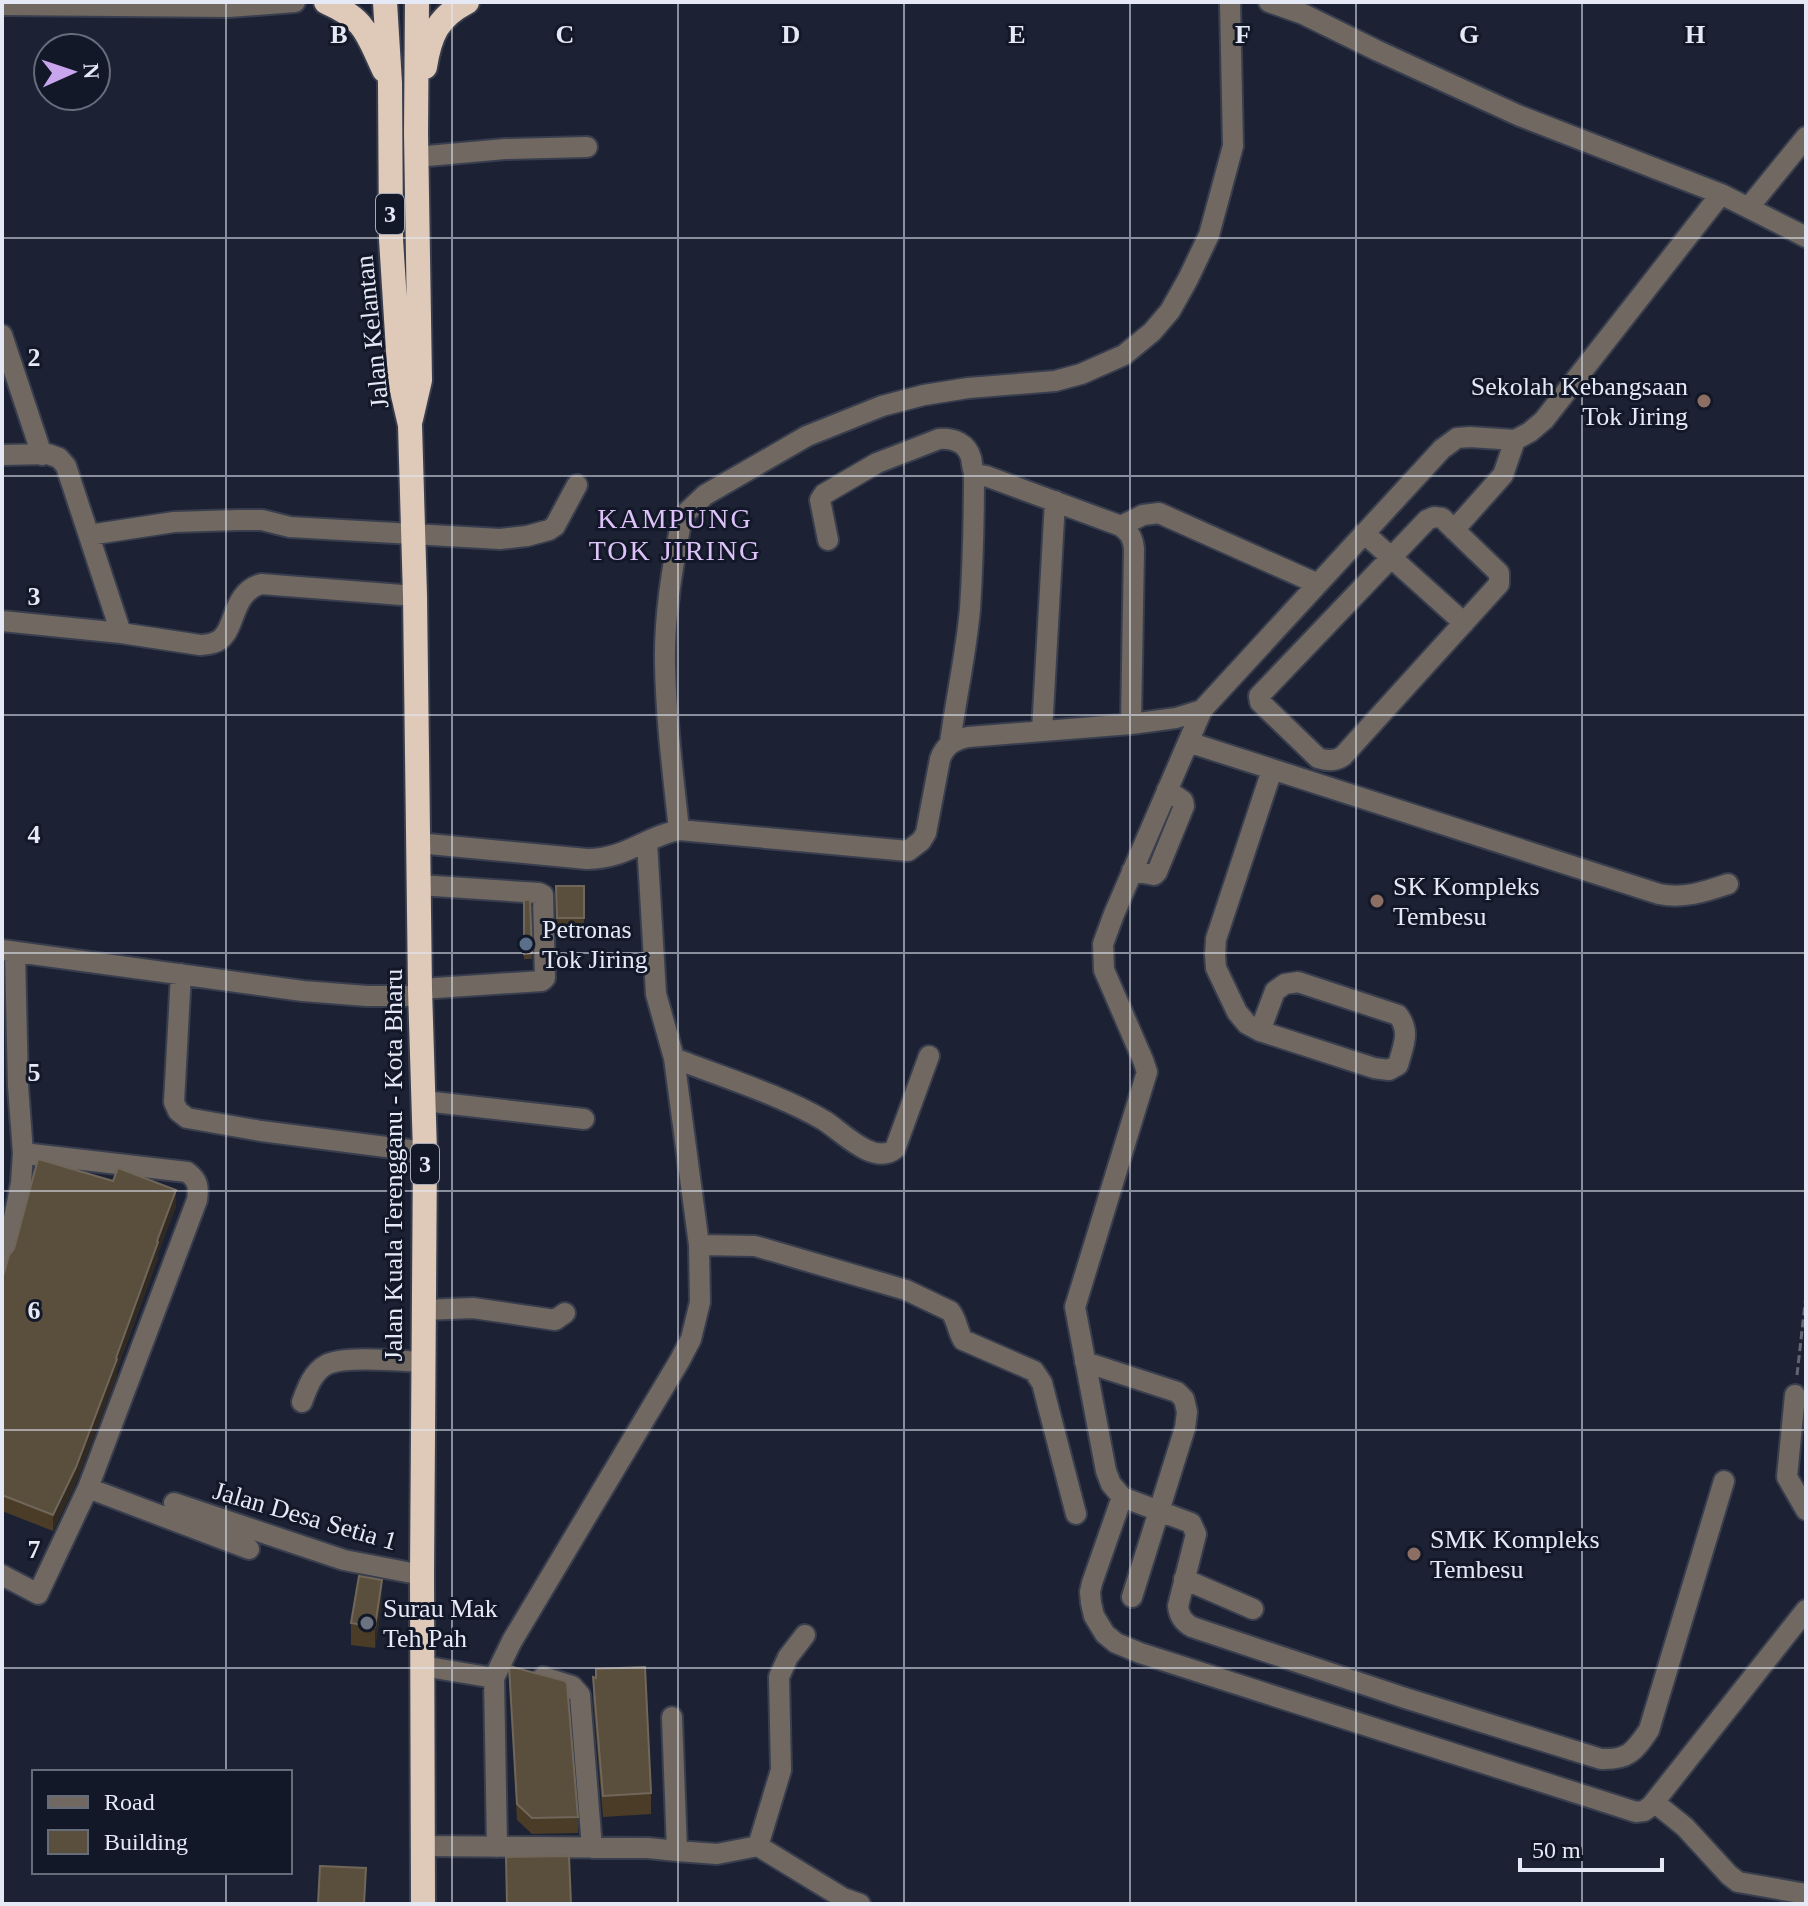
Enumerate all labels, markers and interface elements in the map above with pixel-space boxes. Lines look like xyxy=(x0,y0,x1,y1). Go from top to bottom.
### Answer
text: B xyxy=(330,20,348,49)
text: C xyxy=(556,20,574,49)
text: D xyxy=(782,20,800,49)
text: E xyxy=(1008,20,1026,49)
text: F xyxy=(1235,20,1251,49)
text: G xyxy=(1459,20,1479,49)
text: H xyxy=(1685,20,1705,49)
north arrow xyxy=(32,32,112,112)
text: N xyxy=(79,62,104,80)
road number: 3 xyxy=(376,194,404,234)
street label: Jalan Kelantan xyxy=(350,254,394,410)
text: 2 xyxy=(28,343,41,372)
place label: Sekolah Kebangsaan Tok Jiring xyxy=(1471,372,1688,431)
marker: Sekolah Kebangsaan Tok Jiring xyxy=(1695,392,1713,410)
district label: KAMPUNG TOK JIRING xyxy=(589,503,761,566)
text: 3 xyxy=(28,582,41,611)
text: 4 xyxy=(28,820,41,849)
place label: SK Kompleks Tembesu xyxy=(1393,872,1540,931)
marker: SK Kompleks Tembesu xyxy=(1368,892,1386,910)
place label: Petronas Tok Jiring xyxy=(542,915,648,974)
marker: Petronas Tok Jiring xyxy=(517,935,535,953)
street label: Jalan Kuala Terengganu - Kota Bharu xyxy=(379,969,408,1361)
text: 5 xyxy=(28,1058,41,1087)
road number: 3 xyxy=(411,1144,439,1184)
text: 6 xyxy=(28,1296,41,1325)
street label: Jalan Desa Setia 1 xyxy=(210,1476,400,1556)
place label: SMK Kompleks Tembesu xyxy=(1430,1525,1600,1584)
text: 7 xyxy=(28,1535,41,1564)
marker: SMK Kompleks Tembesu xyxy=(1405,1545,1423,1563)
place label: Surau Mak Teh Pah xyxy=(383,1594,498,1653)
marker: Surau Mak Teh Pah xyxy=(358,1614,376,1632)
legend xyxy=(32,1770,292,1874)
text: Road xyxy=(104,1789,155,1815)
scale bar xyxy=(1520,1822,1662,1872)
text: Building xyxy=(104,1829,188,1855)
text: 50 m xyxy=(1532,1837,1581,1863)

